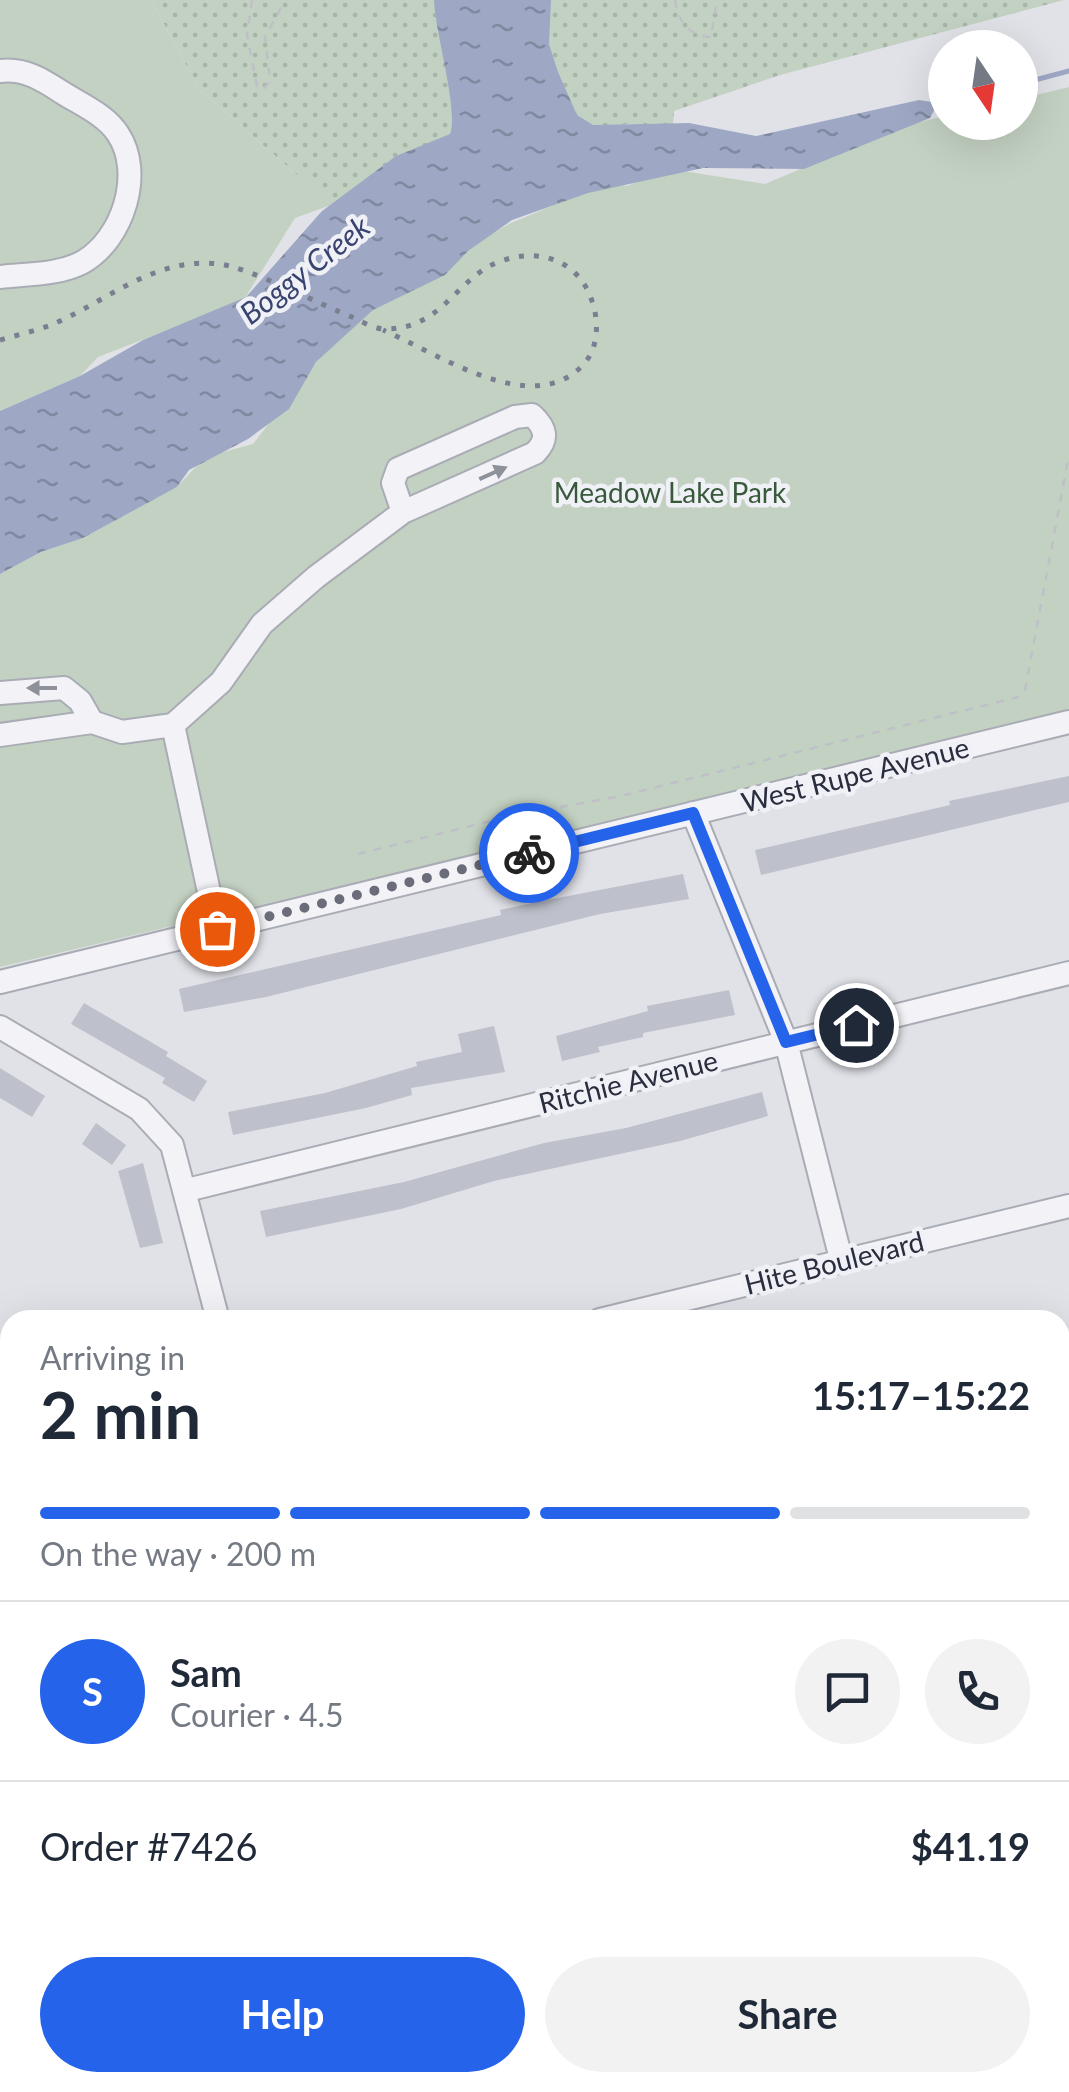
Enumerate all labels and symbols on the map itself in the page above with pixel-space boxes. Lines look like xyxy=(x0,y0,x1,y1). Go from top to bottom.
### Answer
north arrow xyxy=(928,30,1038,140)
water label: Boggy Creek xyxy=(232,207,376,331)
one-way arrow xyxy=(478,464,507,481)
park label: Meadow Lake Park xyxy=(554,475,787,509)
one-way arrow xyxy=(26,680,58,696)
street label: West Rupe Avenue xyxy=(738,729,972,819)
courier xyxy=(479,803,579,903)
pin xyxy=(175,887,260,972)
pin xyxy=(814,983,899,1068)
street label: Ritchie Avenue xyxy=(535,1042,721,1120)
street label: Hite Boulevard xyxy=(741,1223,927,1301)

